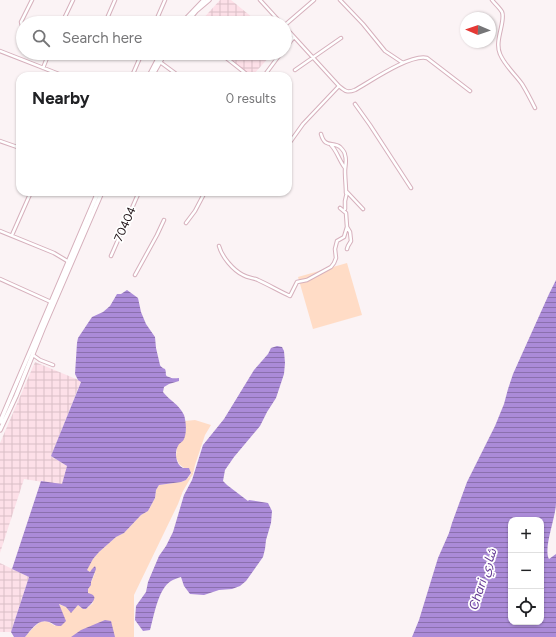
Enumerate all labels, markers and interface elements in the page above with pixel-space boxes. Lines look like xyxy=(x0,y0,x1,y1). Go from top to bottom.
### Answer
north arrow xyxy=(460,12,496,48)
search box xyxy=(16,16,292,60)
icon: search xyxy=(30,27,52,49)
text: Search here xyxy=(62,29,142,47)
text: Nearby xyxy=(32,88,90,108)
text: 0 results xyxy=(226,91,276,106)
street label: 70404 xyxy=(111,204,139,244)
map controls xyxy=(508,517,544,625)
button: + xyxy=(508,517,544,553)
water label: Chari شاري xyxy=(466,546,503,613)
button: − xyxy=(508,553,544,589)
button: locate xyxy=(508,589,544,625)

